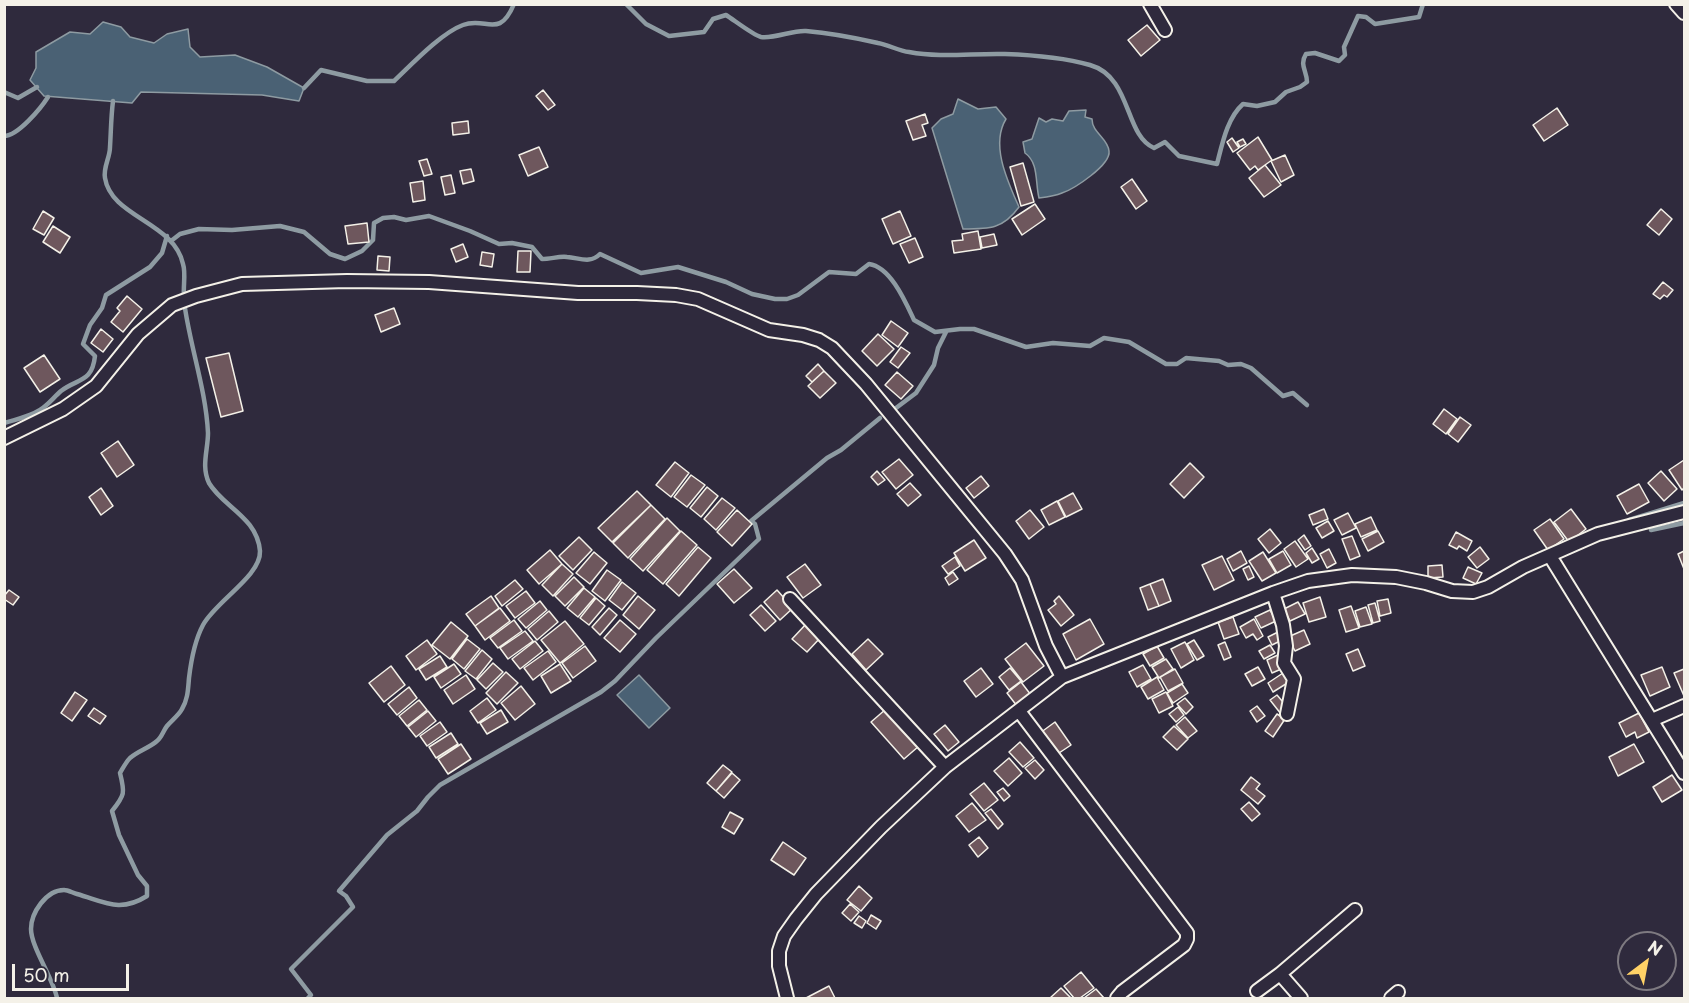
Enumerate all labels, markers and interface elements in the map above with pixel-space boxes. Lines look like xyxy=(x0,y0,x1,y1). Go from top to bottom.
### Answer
north arrow xyxy=(1617,931,1677,991)
text: N xyxy=(1644,934,1667,961)
scale bar xyxy=(15,952,132,990)
text: 50 m xyxy=(23,961,70,988)

